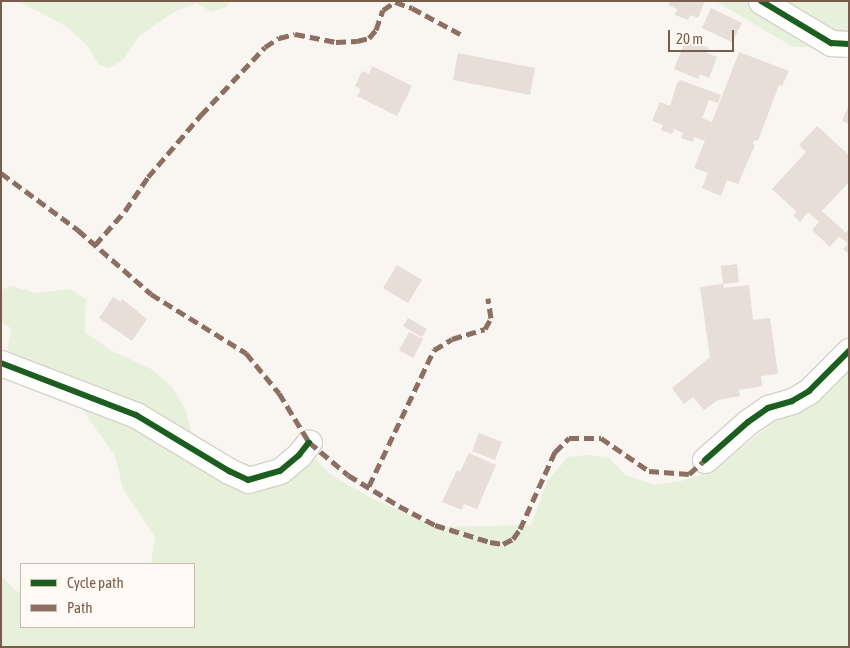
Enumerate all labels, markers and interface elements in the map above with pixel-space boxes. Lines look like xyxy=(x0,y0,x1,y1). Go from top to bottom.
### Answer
scale bar xyxy=(670,20,736,52)
text: 20 m xyxy=(676,30,703,47)
legend xyxy=(20,563,195,628)
text: Cycle path xyxy=(67,574,124,591)
text: Path xyxy=(67,599,93,616)

